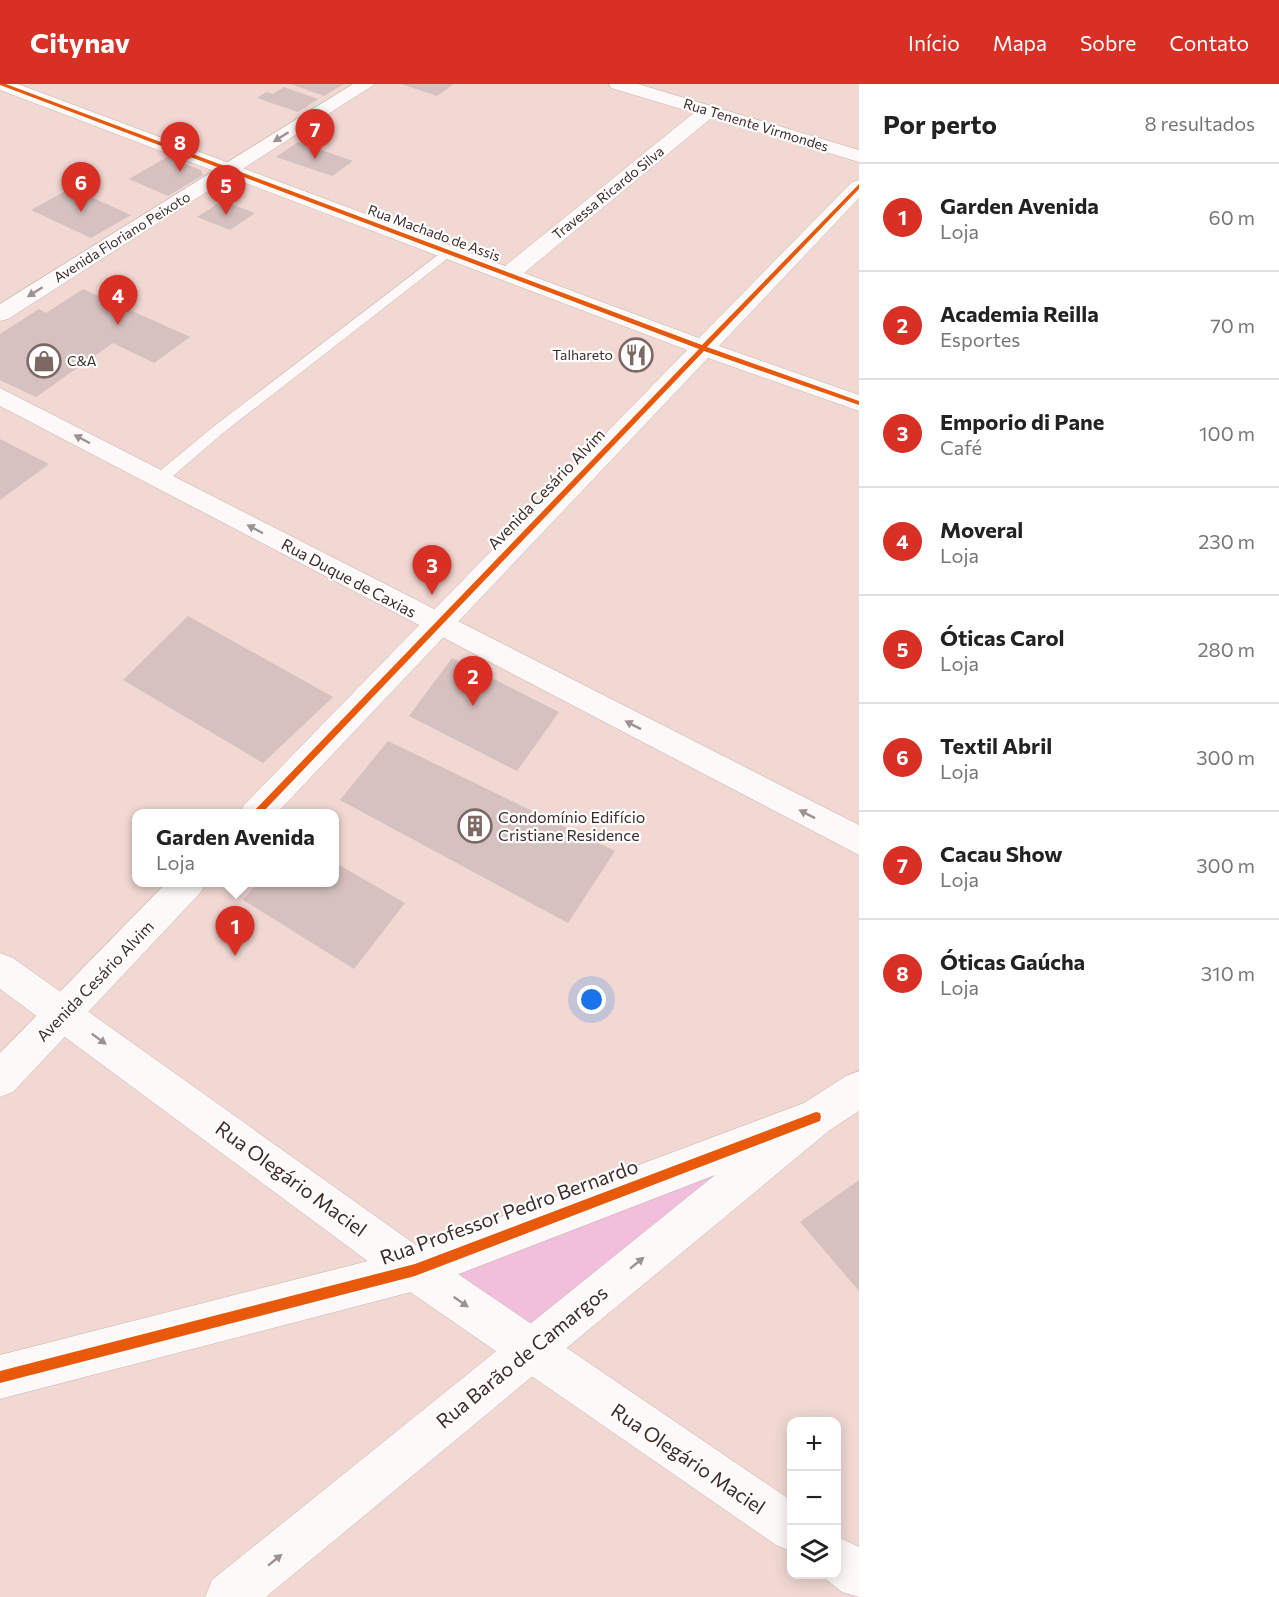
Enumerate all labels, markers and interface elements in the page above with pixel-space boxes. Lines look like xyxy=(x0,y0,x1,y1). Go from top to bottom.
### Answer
text: Citynav xyxy=(30,25,130,59)
text: Início xyxy=(908,30,960,55)
text: Mapa xyxy=(993,30,1047,55)
text: Sobre xyxy=(1080,30,1136,55)
text: Contato xyxy=(1169,30,1249,55)
street label: Rua Tenente Virmondes xyxy=(682,94,831,155)
text: Por perto xyxy=(883,108,997,139)
pin: 7 xyxy=(296,110,334,159)
text: 8 resultados xyxy=(1144,111,1255,135)
pin: 8 xyxy=(160,122,200,172)
one-way arrow xyxy=(273,131,289,142)
street label: Travessa Ricardo Silva xyxy=(548,142,667,243)
pin: 6 xyxy=(62,162,100,212)
pin: 5 xyxy=(206,166,246,215)
street label: Avenida Floriano Peixoto xyxy=(50,188,193,286)
text: Garden Avenida xyxy=(940,192,1099,219)
street label: Rua Machado de Assis xyxy=(366,201,503,264)
text: 1 xyxy=(898,205,907,229)
text: 60 m xyxy=(1209,205,1255,229)
text: Loja xyxy=(940,219,979,243)
pin: 4 xyxy=(98,276,138,325)
one-way arrow xyxy=(27,286,44,297)
text: Academia Reilla xyxy=(940,300,1099,327)
text: 2 xyxy=(897,313,908,337)
text: 70 m xyxy=(1210,313,1255,337)
text: Esportes xyxy=(940,327,1020,351)
restaurant icon: Talhareto xyxy=(618,337,654,373)
shop icon: C&A xyxy=(26,343,62,379)
place label: Talhareto xyxy=(552,346,613,363)
place label: C&A xyxy=(67,352,97,369)
text: Emporio di Pane xyxy=(940,408,1104,435)
text: 3 xyxy=(897,421,908,445)
text: 100 m xyxy=(1199,421,1255,445)
street label: Avenida Cesário Alvim xyxy=(483,424,608,553)
one-way arrow xyxy=(73,434,90,444)
text: Café xyxy=(940,435,982,459)
text: Moveral xyxy=(940,516,1023,543)
one-way arrow xyxy=(246,524,263,534)
text: 4 xyxy=(896,529,909,553)
text: 230 m xyxy=(1198,529,1255,553)
street label: Rua Duque de Caxias xyxy=(279,534,420,621)
text: Loja xyxy=(940,543,979,567)
pin: 3 xyxy=(412,546,452,595)
text: Óticas Carol xyxy=(940,624,1065,651)
text: 5 xyxy=(897,637,908,661)
text: 280 m xyxy=(1197,637,1255,661)
text: Loja xyxy=(940,651,979,675)
pin: 2 xyxy=(454,656,492,706)
one-way arrow xyxy=(625,720,642,730)
text: Textil Abril xyxy=(940,732,1052,759)
text: 6 xyxy=(896,745,909,769)
text: 300 m xyxy=(1196,745,1255,769)
text: Loja xyxy=(940,759,979,783)
place label: Condomínio Edifício Cristiane Residence xyxy=(498,807,645,844)
building icon: Condomínio Edifício Cristiane Residence xyxy=(457,808,493,844)
popup xyxy=(132,809,339,887)
one-way arrow xyxy=(798,809,815,819)
text: Garden Avenida xyxy=(156,823,315,850)
text: Cacau Show xyxy=(940,840,1063,867)
text: Loja xyxy=(156,850,195,874)
text: 7 xyxy=(897,853,908,877)
text: 300 m xyxy=(1196,853,1255,877)
text: Loja xyxy=(940,867,979,891)
pin: 1 xyxy=(216,906,254,956)
street label: Avenida Cesário Alvim xyxy=(32,916,157,1045)
text: Óticas Gaúcha xyxy=(940,948,1085,975)
text: 8 xyxy=(896,961,909,985)
text: 310 m xyxy=(1201,961,1255,985)
text: Loja xyxy=(940,975,979,999)
your location xyxy=(577,985,606,1014)
one-way arrow xyxy=(91,1033,107,1045)
street label: Rua Olegário Maciel xyxy=(211,1115,372,1241)
street label: Rua Professor Pedro Bernardo xyxy=(376,1153,641,1269)
one-way arrow xyxy=(629,1258,644,1270)
street label: Rua Barão de Camargos xyxy=(431,1280,612,1433)
one-way arrow xyxy=(452,1296,468,1308)
street label: Rua Olegário Maciel xyxy=(607,1398,770,1519)
map controls xyxy=(787,1417,841,1579)
button: + xyxy=(787,1417,841,1471)
button: − xyxy=(787,1471,841,1525)
button: layers xyxy=(787,1525,841,1579)
one-way arrow xyxy=(267,1554,282,1567)

